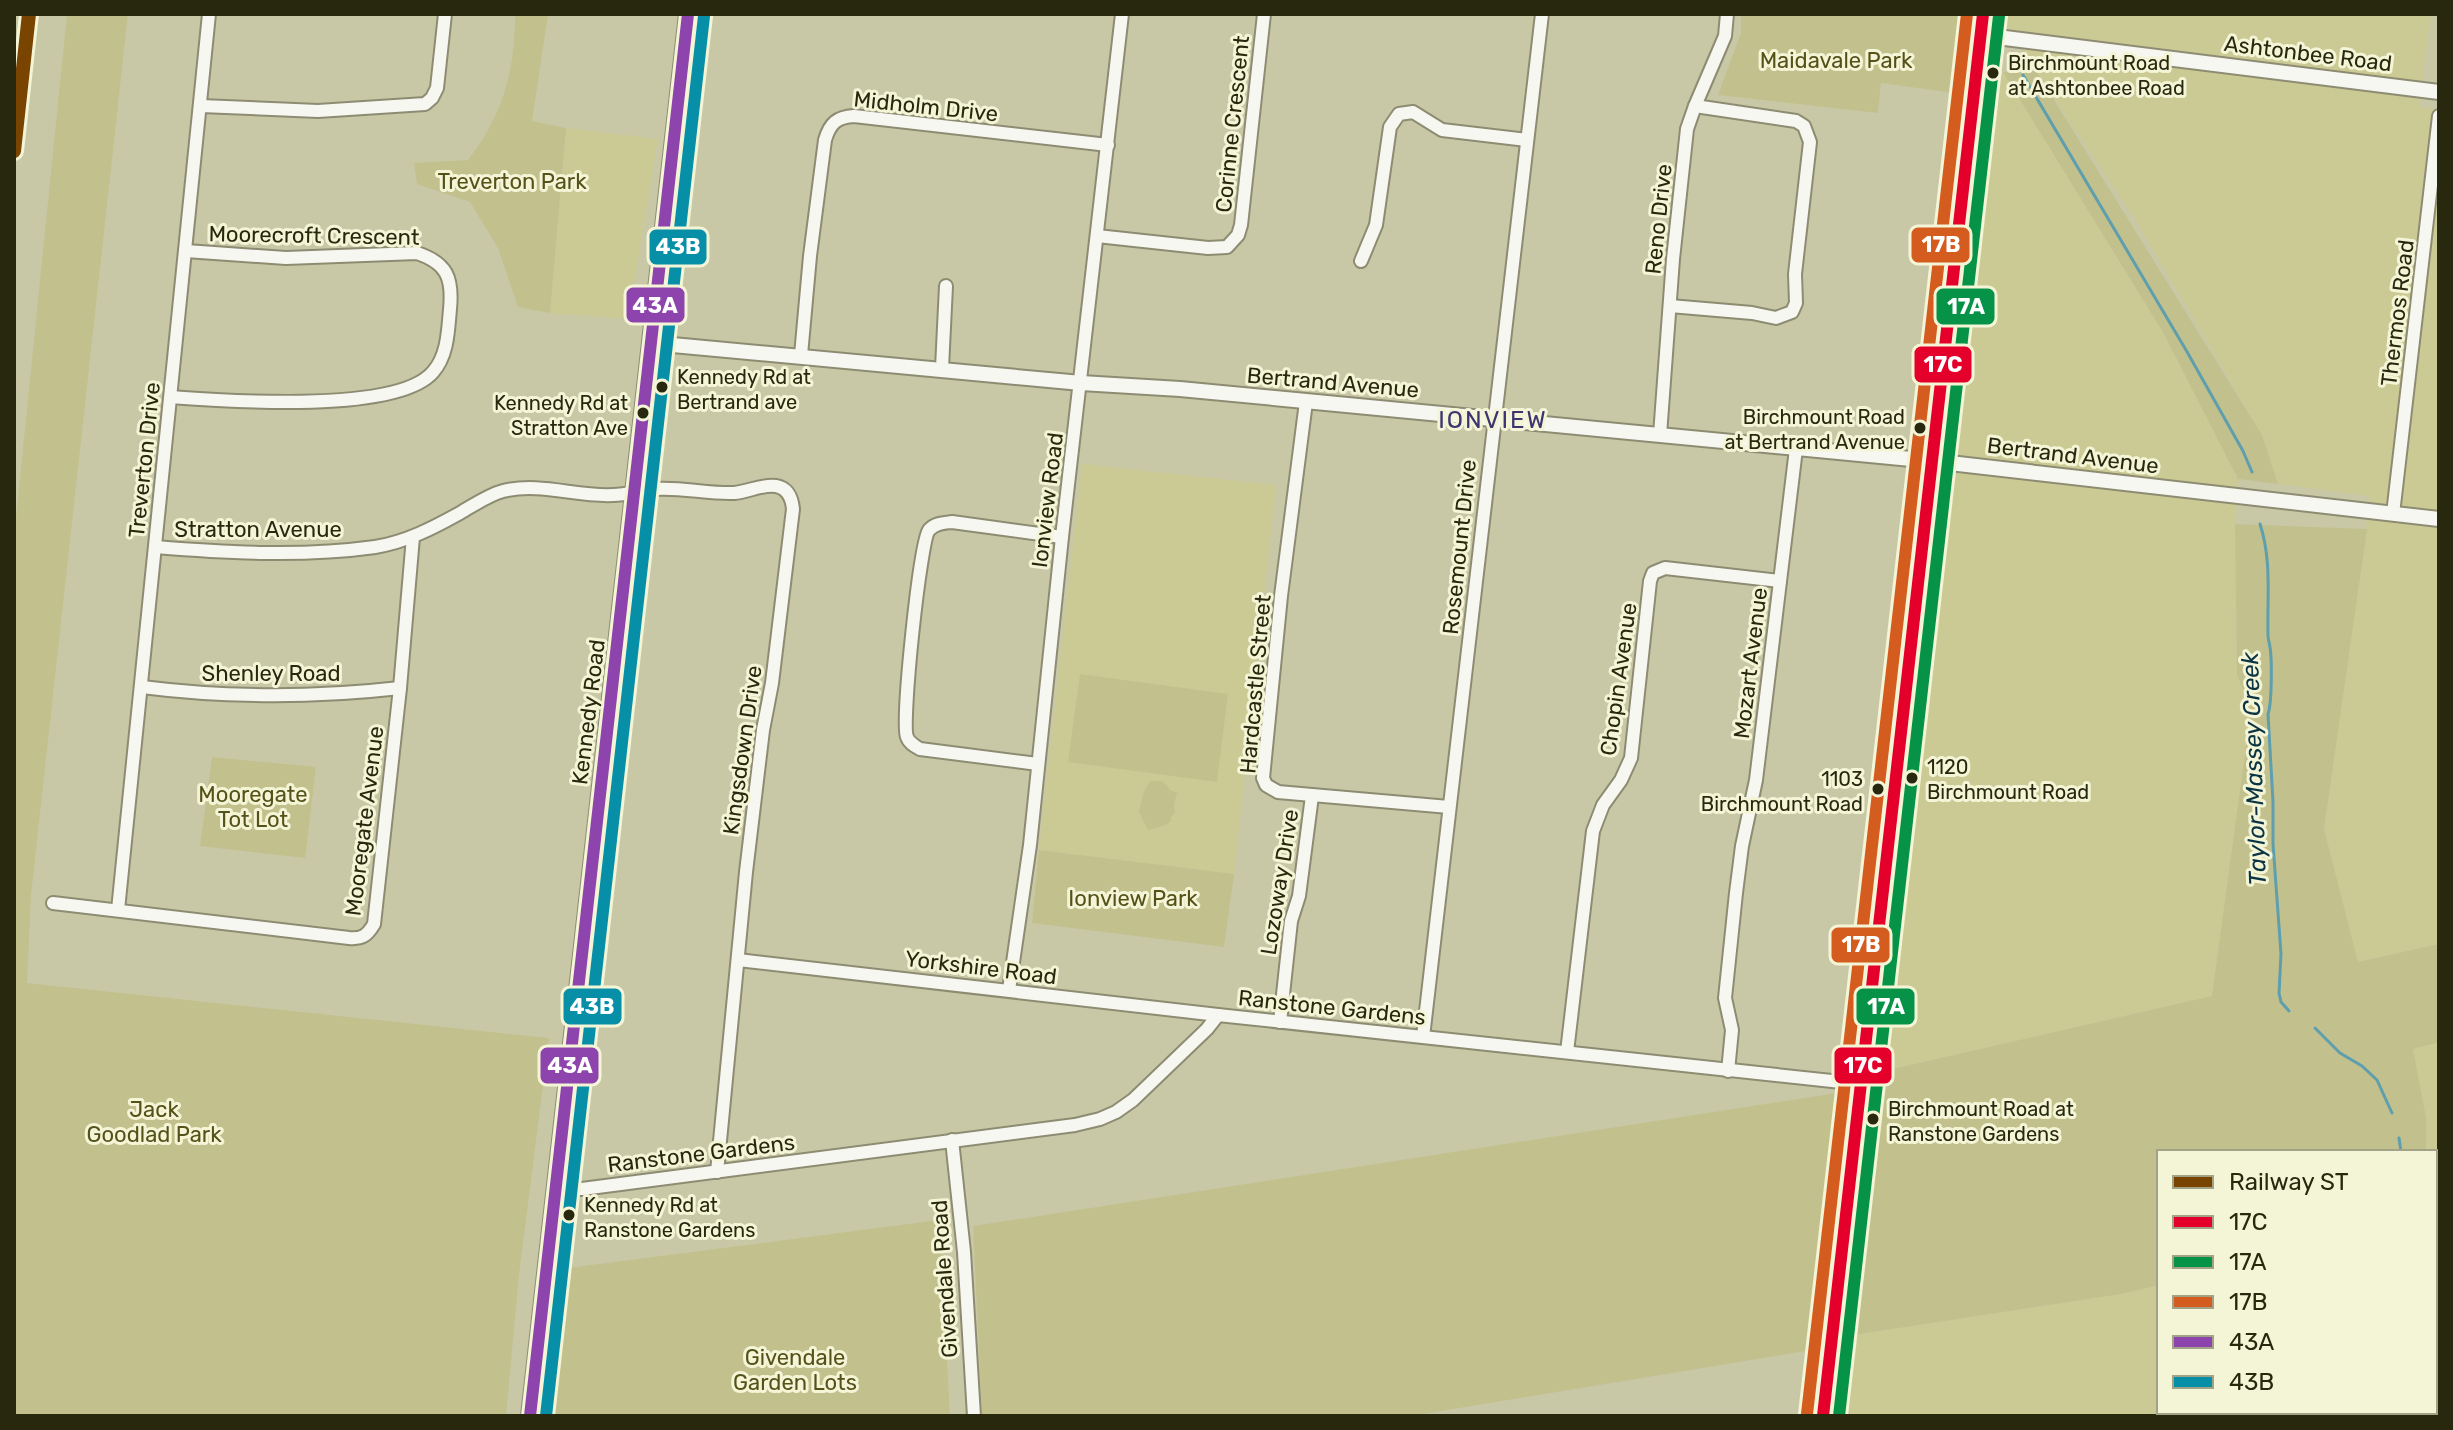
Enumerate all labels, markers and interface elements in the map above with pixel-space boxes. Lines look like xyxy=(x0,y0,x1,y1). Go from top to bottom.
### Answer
street label: Ashtonbee Road xyxy=(2222,30,2393,77)
street label: Corinne Crescent xyxy=(1210,34,1255,214)
park label: Maidavale Park xyxy=(1760,47,1913,74)
place label: Birchmount Road at Ashtonbee Road xyxy=(2008,51,2185,100)
marker: Birchmount Road at Ashtonbee Road xyxy=(1985,65,2001,81)
street label: Midholm Drive xyxy=(852,85,1000,128)
street label: Reno Drive xyxy=(1639,162,1678,276)
park label: Treverton Park xyxy=(437,168,587,195)
street label: Moorecroft Crescent xyxy=(208,220,420,251)
line badge: 17B xyxy=(1910,226,1971,264)
line badge: 43B xyxy=(648,228,708,266)
text: 17B xyxy=(1921,231,1961,258)
text: 43B xyxy=(655,233,701,260)
street label: Thermos Road xyxy=(2375,238,2420,388)
line badge: 43A xyxy=(625,286,686,324)
line badge: 17A xyxy=(1935,287,1996,326)
text: 43A xyxy=(632,292,678,319)
text: 17A xyxy=(1947,293,1985,320)
line badge: 17C xyxy=(1913,345,1973,384)
text: 17C xyxy=(1924,351,1962,378)
street label: Bertrand Avenue xyxy=(1246,362,1420,403)
place label: Kennedy Rd at Bertrand ave xyxy=(677,365,811,414)
marker: Kennedy Rd at Bertrand ave xyxy=(654,379,670,395)
street label: Treverton Drive xyxy=(123,381,166,539)
place label: Kennedy Rd at Stratton Ave xyxy=(494,391,628,440)
marker: Kennedy Rd at Stratton Ave xyxy=(635,405,651,421)
place label: Birchmount Road at Bertrand Avenue xyxy=(1724,405,1905,454)
district label: IONVIEW xyxy=(1438,406,1548,434)
marker: Birchmount Road at Bertrand Avenue xyxy=(1912,420,1928,436)
street label: Ionview Road xyxy=(1026,431,1069,569)
street label: Bertrand Avenue xyxy=(1986,432,2160,479)
street label: Rosemount Drive xyxy=(1437,458,1482,636)
street label: Stratton Avenue xyxy=(174,516,342,543)
street label: Mozart Avenue xyxy=(1728,586,1773,740)
street label: Hardcastle Street xyxy=(1234,593,1277,775)
street label: Chopin Avenue xyxy=(1594,601,1643,757)
street label: Kennedy Road xyxy=(566,638,611,786)
water label: Taylor-Massey Creek xyxy=(2236,651,2272,886)
street label: Shenley Road xyxy=(201,660,341,687)
street label: Kingsdown Drive xyxy=(717,664,768,837)
street label: Mooregate Avenue xyxy=(339,725,390,918)
place label: 1120 Birchmount Road xyxy=(1927,755,2089,804)
place label: 1103 Birchmount Road xyxy=(1701,767,1863,816)
marker: 1120 Birchmount Road xyxy=(1904,770,1920,786)
park label: Mooregate Tot Lot xyxy=(198,781,308,833)
marker: 1103 Birchmount Road xyxy=(1870,781,1886,797)
street label: Lozoway Drive xyxy=(1255,807,1304,957)
park label: Ionview Park xyxy=(1068,885,1198,912)
line badge: 17B xyxy=(1830,926,1891,964)
text: 17B xyxy=(1841,931,1881,958)
street label: Yorkshire Road xyxy=(904,945,1058,990)
street label: Ranstone Gardens xyxy=(1237,984,1427,1031)
line badge: 43B xyxy=(562,987,623,1026)
line badge: 17A xyxy=(1855,987,1916,1026)
text: 43B xyxy=(569,993,615,1020)
text: 17A xyxy=(1867,993,1905,1020)
line badge: 43A xyxy=(539,1046,600,1085)
line badge: 17C xyxy=(1833,1046,1893,1085)
text: 43A xyxy=(547,1052,593,1079)
text: 17C xyxy=(1844,1052,1882,1079)
park label: Jack Goodlad Park xyxy=(86,1096,222,1148)
place label: Birchmount Road at Ranstone Gardens xyxy=(1888,1097,2074,1146)
marker: Birchmount Road at Ranstone Gardens xyxy=(1865,1111,1881,1127)
street label: Ranstone Gardens xyxy=(606,1129,796,1178)
legend xyxy=(2157,1150,2437,1414)
text: Railway ST xyxy=(2229,1168,2349,1196)
place label: Kennedy Rd at Ranstone Gardens xyxy=(584,1193,755,1242)
street label: Givendale Road xyxy=(926,1199,963,1359)
marker: Kennedy Rd at Ranstone Gardens xyxy=(561,1207,577,1223)
text: 17C xyxy=(2229,1208,2268,1236)
text: 17A xyxy=(2229,1248,2266,1276)
text: 17B xyxy=(2229,1288,2268,1316)
text: 43A xyxy=(2229,1328,2274,1356)
park label: Givendale Garden Lots xyxy=(733,1344,857,1396)
text: 43B xyxy=(2229,1368,2274,1396)

